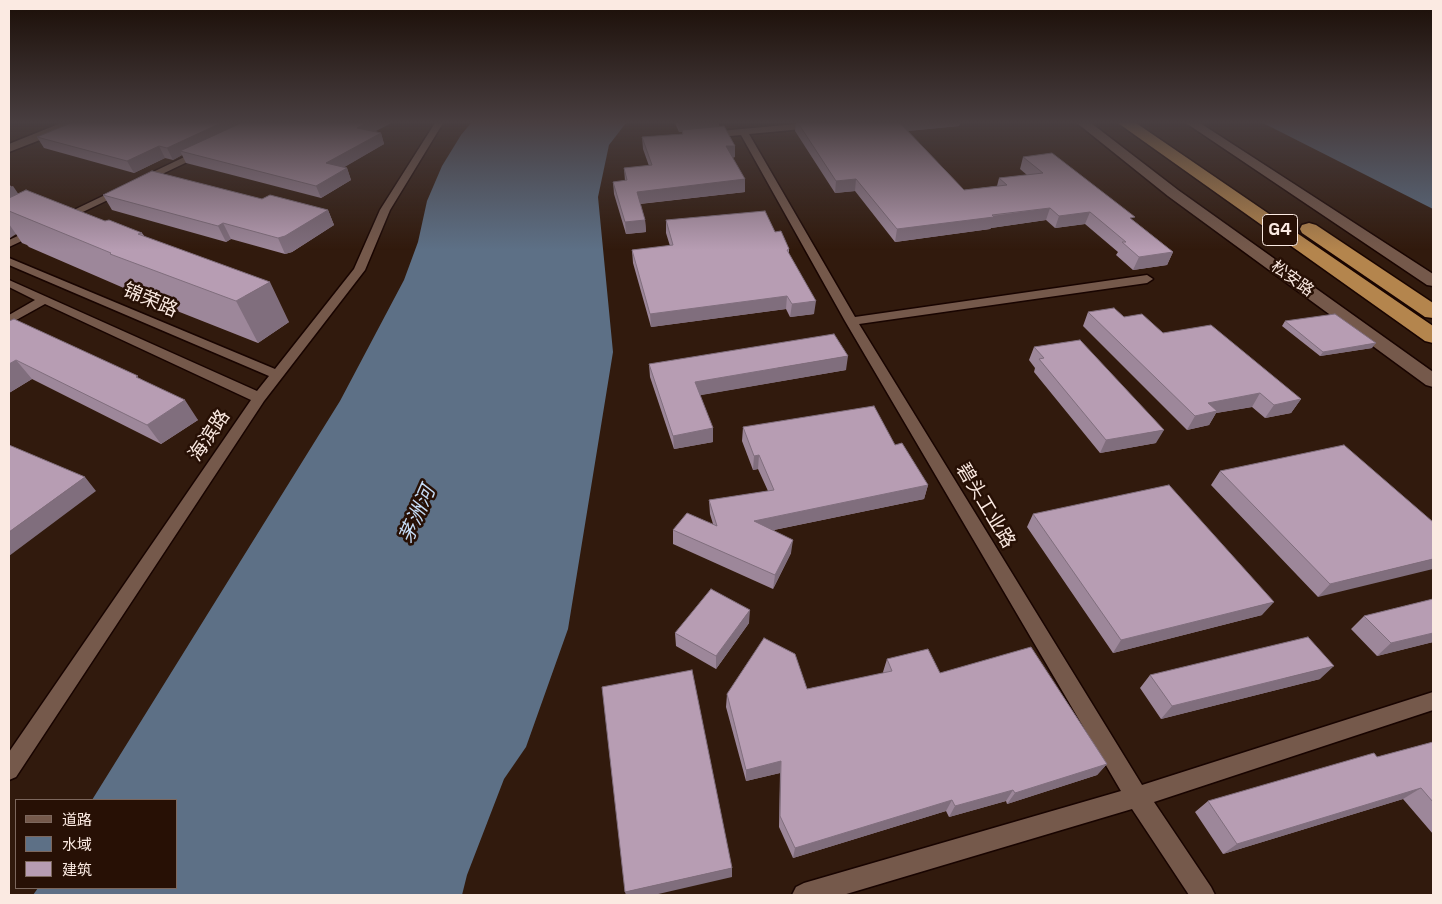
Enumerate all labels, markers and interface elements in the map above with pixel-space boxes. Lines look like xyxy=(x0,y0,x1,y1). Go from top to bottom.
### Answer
road number: G4 xyxy=(1262,214,1298,246)
street label: 松安路 xyxy=(1267,257,1317,301)
street label: 锦荣路 xyxy=(119,279,181,323)
street label: 海滨路 xyxy=(185,406,235,466)
street label: 碧头工业路 xyxy=(951,459,1019,553)
water label: 茅洲河 xyxy=(395,483,441,547)
legend xyxy=(15,799,178,889)
text: 道路 xyxy=(62,810,92,829)
text: 水域 xyxy=(62,835,92,854)
text: 建筑 xyxy=(62,860,92,879)

